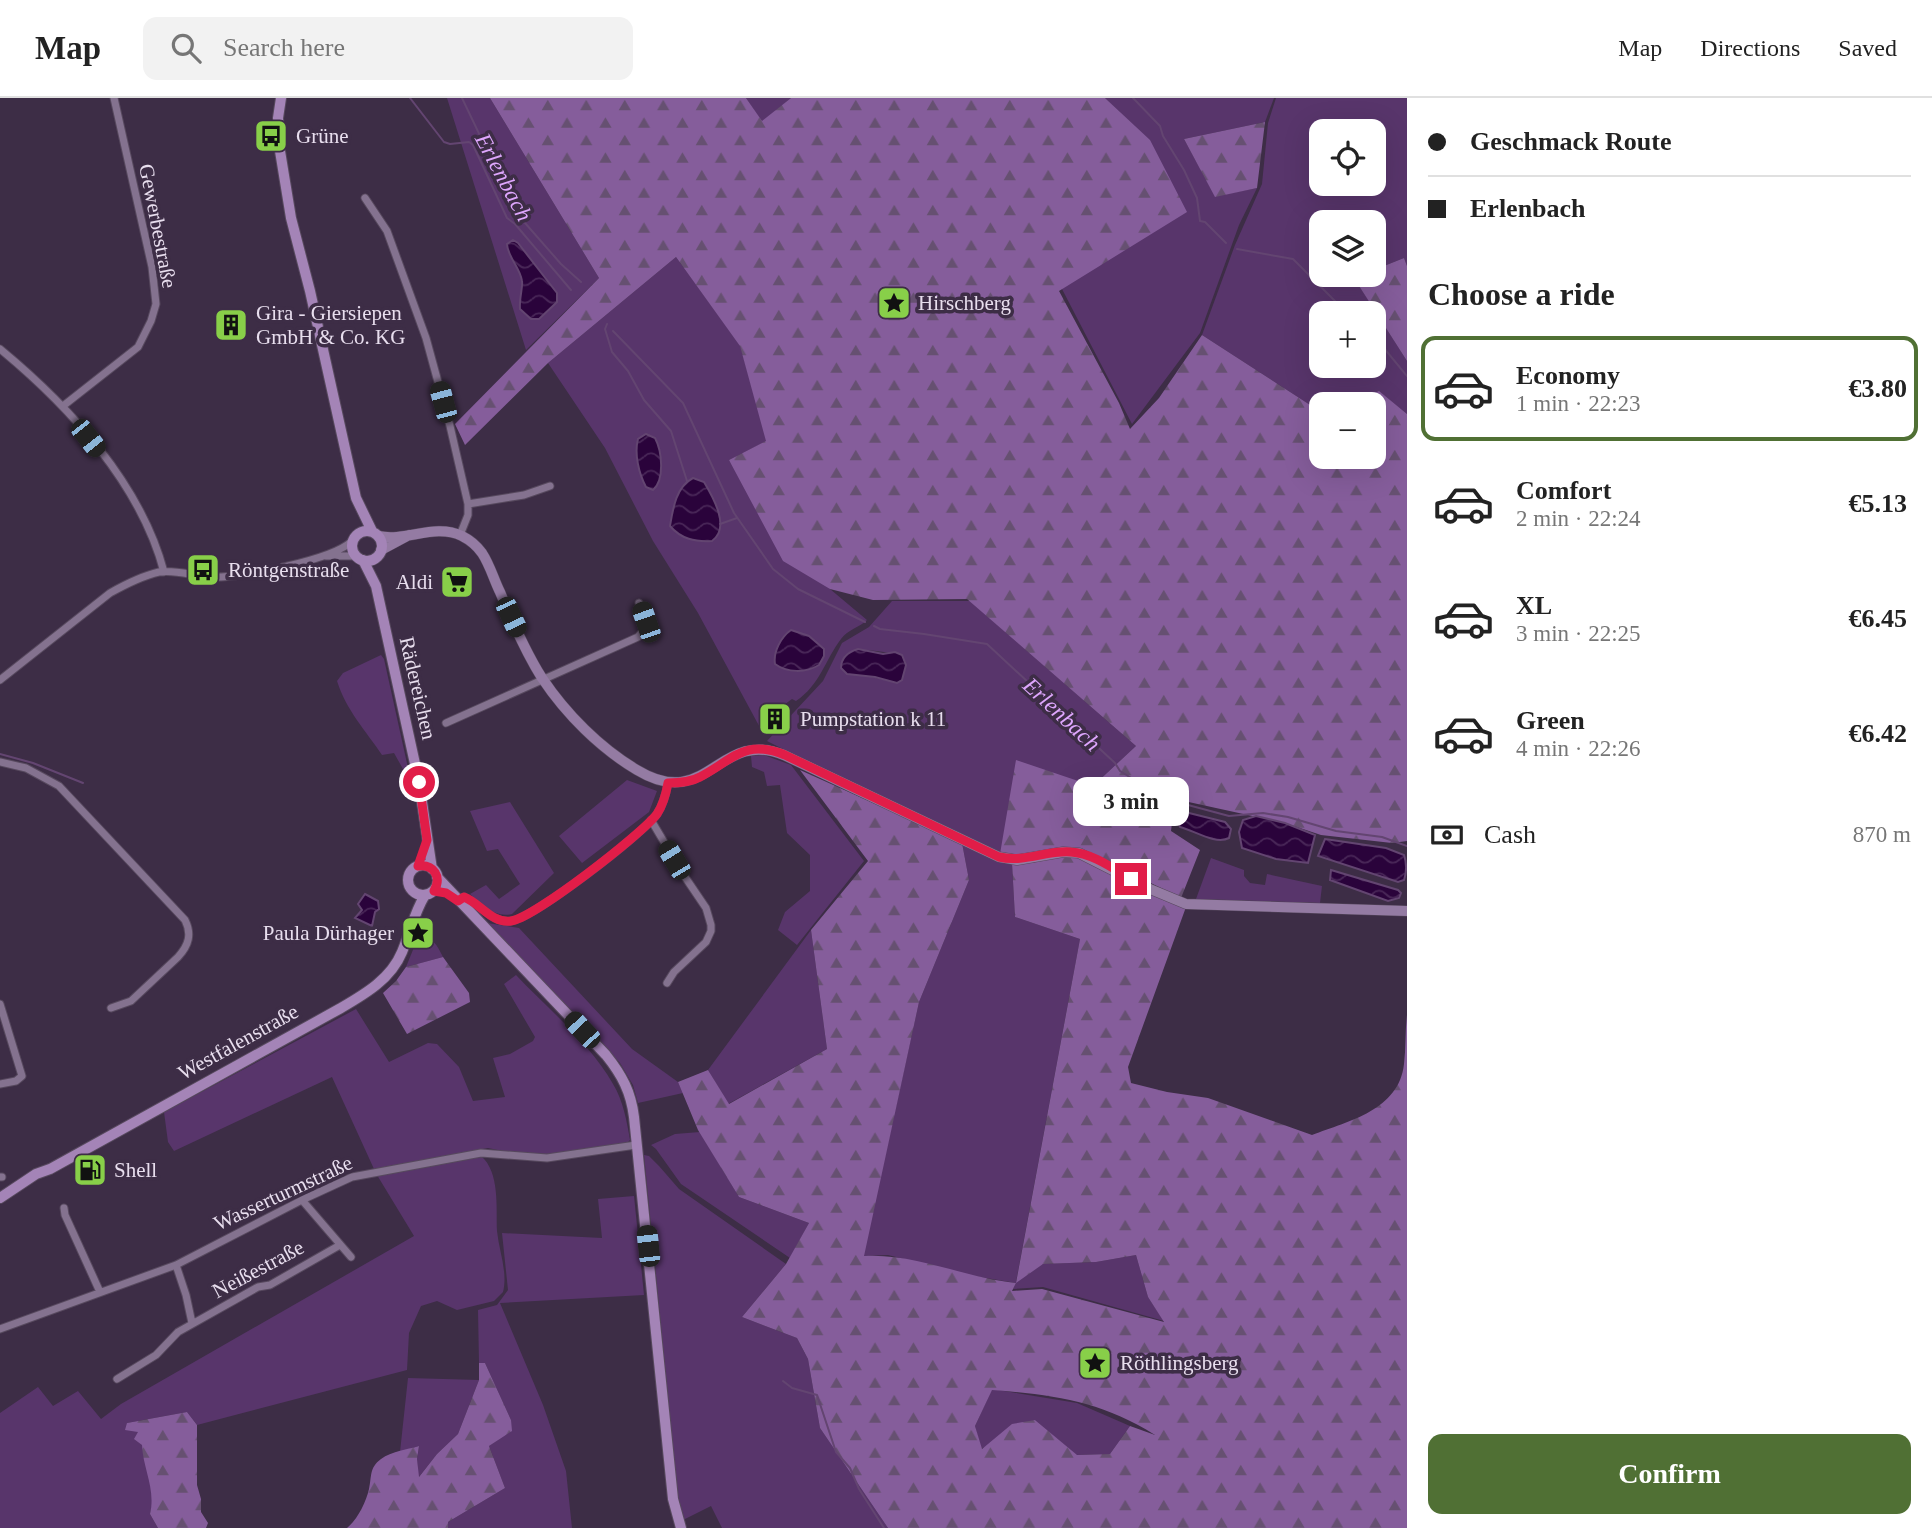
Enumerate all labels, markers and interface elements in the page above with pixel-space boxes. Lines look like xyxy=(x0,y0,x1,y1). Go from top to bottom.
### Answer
search box xyxy=(143,17,633,80)
icon: search xyxy=(167,29,205,67)
text: Map xyxy=(35,30,101,66)
text: Search here xyxy=(223,33,345,62)
text: Map xyxy=(1618,35,1662,61)
text: Directions xyxy=(1700,35,1800,61)
text: Saved xyxy=(1838,35,1897,61)
bus stop icon: Grüne xyxy=(252,117,290,155)
map controls xyxy=(1309,119,1386,469)
button: locate xyxy=(1309,119,1386,196)
place label: Grüne xyxy=(296,124,348,148)
text: Geschmack Route xyxy=(1470,127,1671,156)
water label: Erlenbach xyxy=(470,128,537,225)
street label: Gewerbestraße xyxy=(134,162,182,290)
text: Erlenbach xyxy=(1470,194,1586,223)
button: layers xyxy=(1309,210,1386,287)
text: Choose a ride xyxy=(1428,276,1615,312)
place icon: Hirschberg xyxy=(875,284,913,322)
place label: Hirschberg xyxy=(918,291,1011,315)
place label: Gira - Giersiepen GmbH & Co. KG xyxy=(256,301,405,349)
button: + xyxy=(1309,301,1386,378)
building icon: Gira - Giersiepen GmbH & Co. KG xyxy=(212,306,250,344)
icon: car xyxy=(1432,357,1495,420)
text: Economy xyxy=(1516,361,1620,390)
text: €3.80 xyxy=(1849,374,1907,403)
car xyxy=(428,379,459,425)
text: 1 min · 22:23 xyxy=(1516,391,1641,416)
button: − xyxy=(1309,392,1386,469)
car xyxy=(67,415,110,461)
icon: car xyxy=(1432,472,1495,535)
text: Comfort xyxy=(1516,476,1611,505)
text: €5.13 xyxy=(1849,489,1907,518)
text: 2 min · 22:24 xyxy=(1516,506,1641,531)
bus stop icon: Röntgenstraße xyxy=(184,551,222,589)
place label: Röntgenstraße xyxy=(228,558,349,582)
supermarket icon: Aldi xyxy=(438,563,476,601)
place label: Aldi xyxy=(396,570,433,594)
icon: car xyxy=(1432,587,1495,650)
text: XL xyxy=(1516,591,1552,620)
car xyxy=(493,594,530,640)
car xyxy=(630,599,663,645)
text: €6.45 xyxy=(1849,604,1907,633)
text: 3 min · 22:25 xyxy=(1516,621,1641,646)
street label: Rädereichen xyxy=(395,634,442,742)
water label: Erlenbach xyxy=(1017,672,1105,756)
building icon: Pumpstation k 11 xyxy=(756,700,794,738)
icon: car xyxy=(1432,702,1495,765)
text: Green xyxy=(1516,706,1585,735)
place label: Pumpstation k 11 xyxy=(800,707,946,731)
text: €6.42 xyxy=(1849,719,1907,748)
text: 4 min · 22:26 xyxy=(1516,736,1641,761)
route start xyxy=(403,766,435,798)
callout: 3 min xyxy=(1073,778,1189,826)
text: 3 min xyxy=(1103,789,1159,814)
icon: cash xyxy=(1428,816,1466,854)
text: Cash xyxy=(1484,820,1536,849)
text: 870 m xyxy=(1853,822,1911,847)
car xyxy=(655,837,694,883)
route end xyxy=(1115,863,1147,895)
place icon: Paula Dürhager xyxy=(399,914,437,952)
place label: Paula Dürhager xyxy=(263,921,394,945)
street label: Westfalenstraße xyxy=(174,999,302,1085)
car xyxy=(560,1007,605,1053)
street label: Wasserturmstraße xyxy=(210,1150,356,1236)
fuel station icon: Shell xyxy=(71,1151,109,1189)
place label: Shell xyxy=(114,1158,157,1182)
car xyxy=(636,1224,661,1268)
street label: Neißestraße xyxy=(208,1235,308,1303)
place icon: Röthlingsberg xyxy=(1076,1344,1114,1382)
place label: Röthlingsberg xyxy=(1120,1351,1239,1375)
button: Confirm xyxy=(1428,1434,1911,1514)

